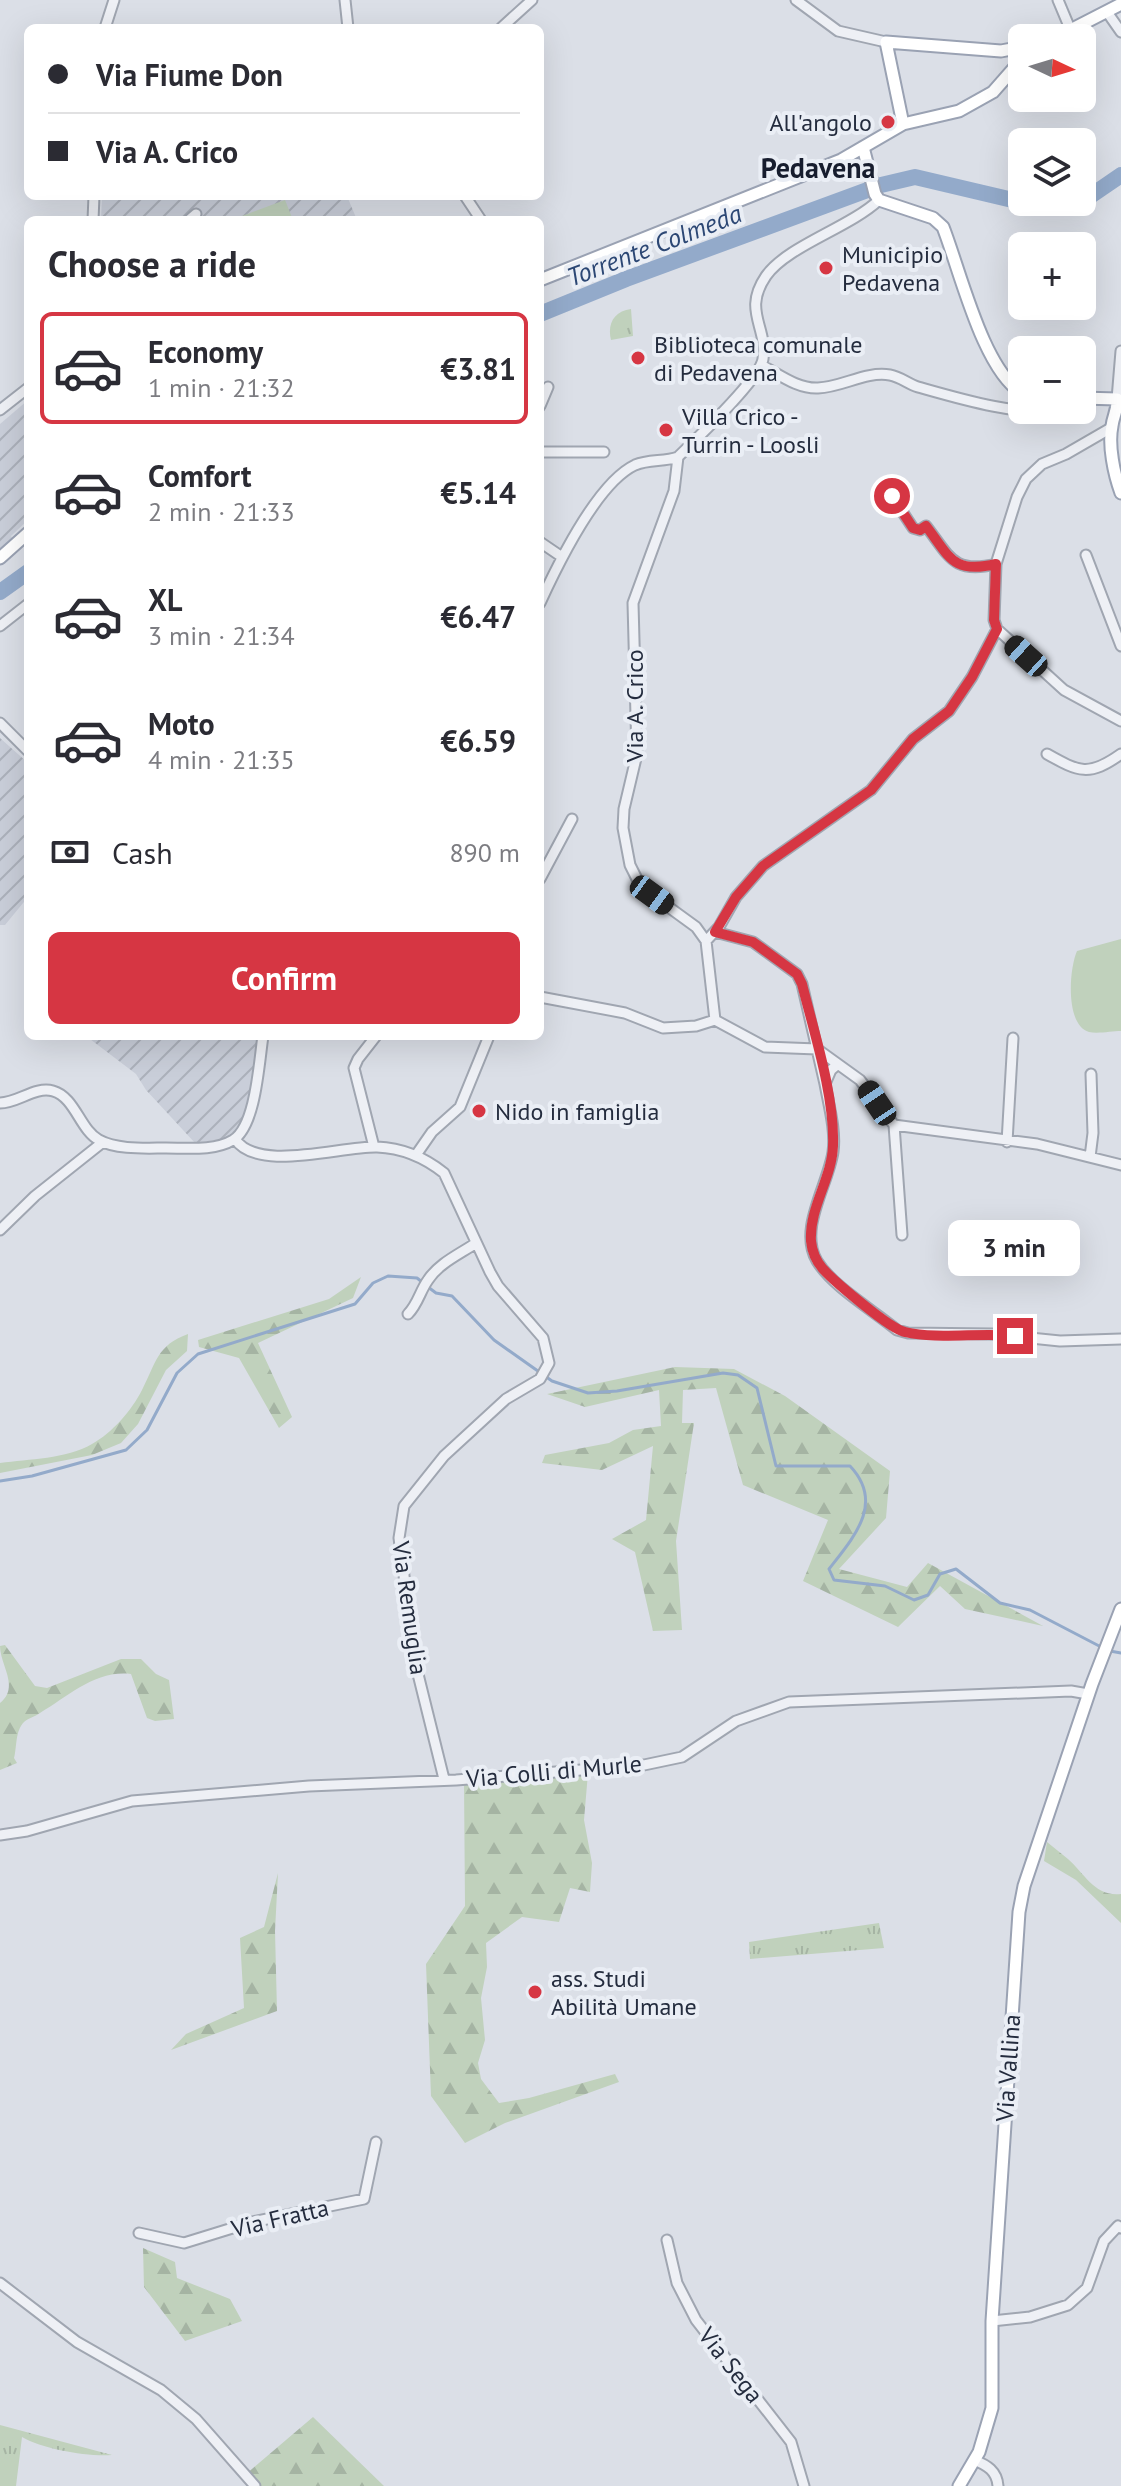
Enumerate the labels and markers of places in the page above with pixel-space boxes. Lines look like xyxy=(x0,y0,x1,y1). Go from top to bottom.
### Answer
place label: All'angolo xyxy=(770,107,872,138)
marker: All'angolo xyxy=(879,113,897,131)
place label: Municipio Pedavena xyxy=(842,239,943,298)
marker: Municipio Pedavena xyxy=(817,259,835,277)
place label: Biblioteca comunale di Pedavena xyxy=(654,329,862,388)
marker: Biblioteca comunale di Pedavena xyxy=(629,349,647,367)
place label: Villa Crico - Turrin - Loosli xyxy=(681,401,820,460)
marker: Villa Crico - Turrin - Loosli xyxy=(657,421,675,439)
place label: Nido in famiglia xyxy=(495,1096,659,1127)
marker: Nido in famiglia xyxy=(470,1102,488,1120)
place label: ass. Studi Abilità Umane xyxy=(551,1963,697,2022)
marker: ass. Studi Abilità Umane xyxy=(526,1983,544,2001)

